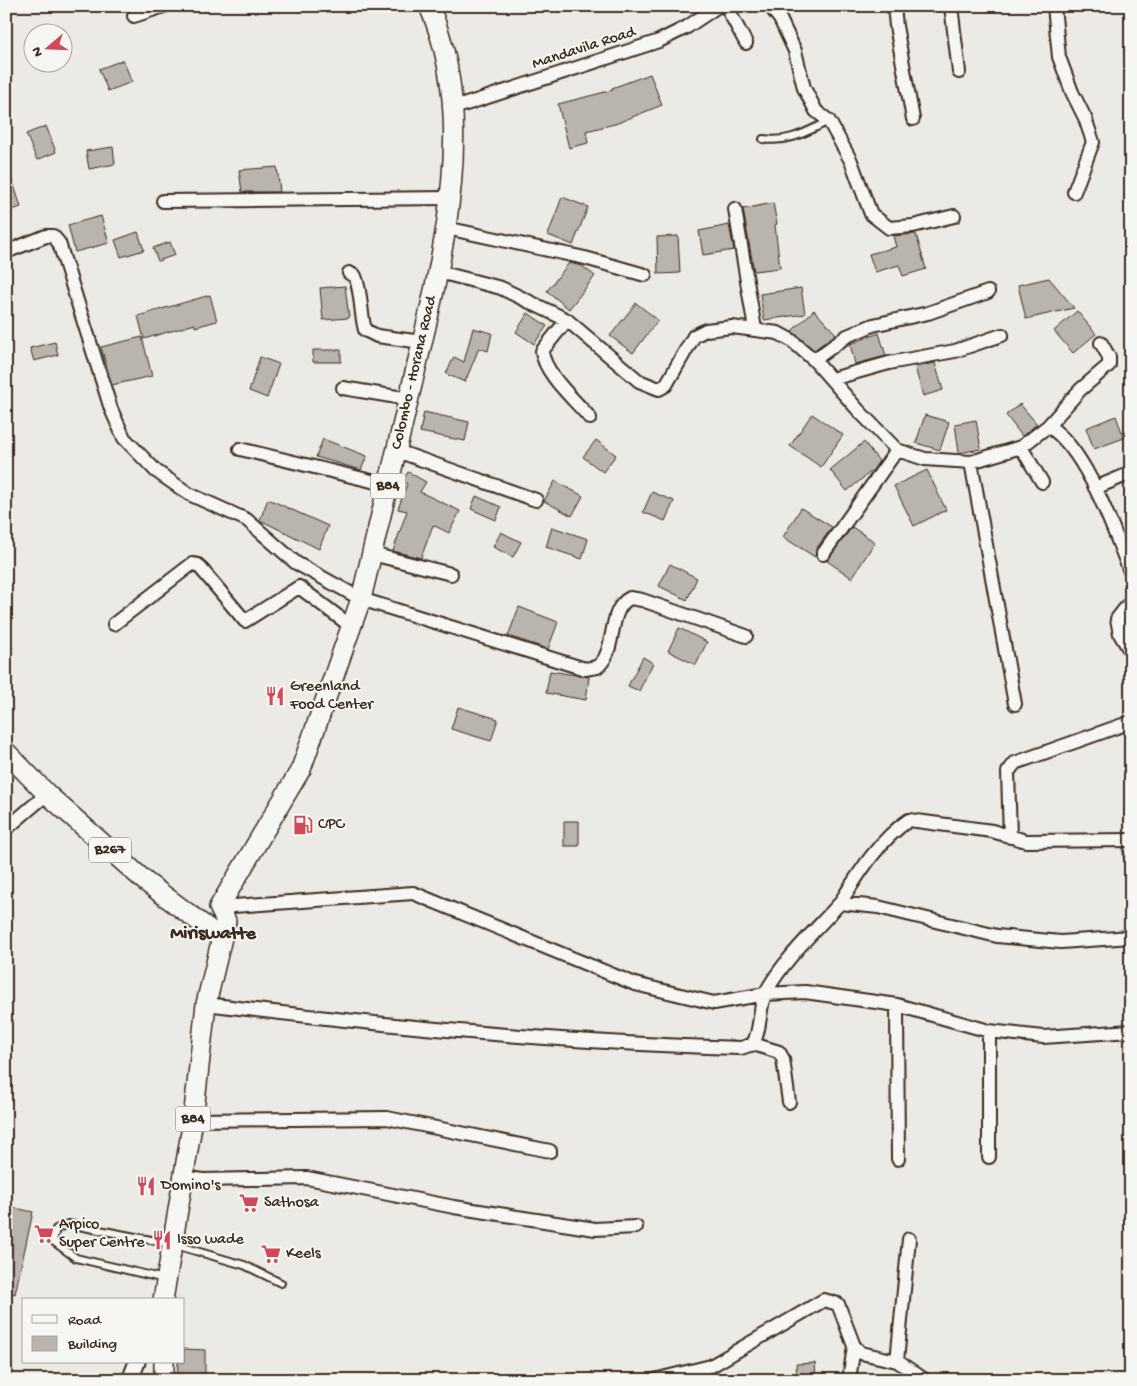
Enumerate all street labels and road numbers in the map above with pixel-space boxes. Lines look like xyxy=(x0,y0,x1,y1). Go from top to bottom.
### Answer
street label: Mandavila Road xyxy=(530,23,640,75)
street label: Colombo - Horana Road xyxy=(388,293,442,451)
road number: B84 xyxy=(370,474,406,498)
road number: B267 xyxy=(89,838,131,862)
road number: B84 xyxy=(176,1106,210,1132)

